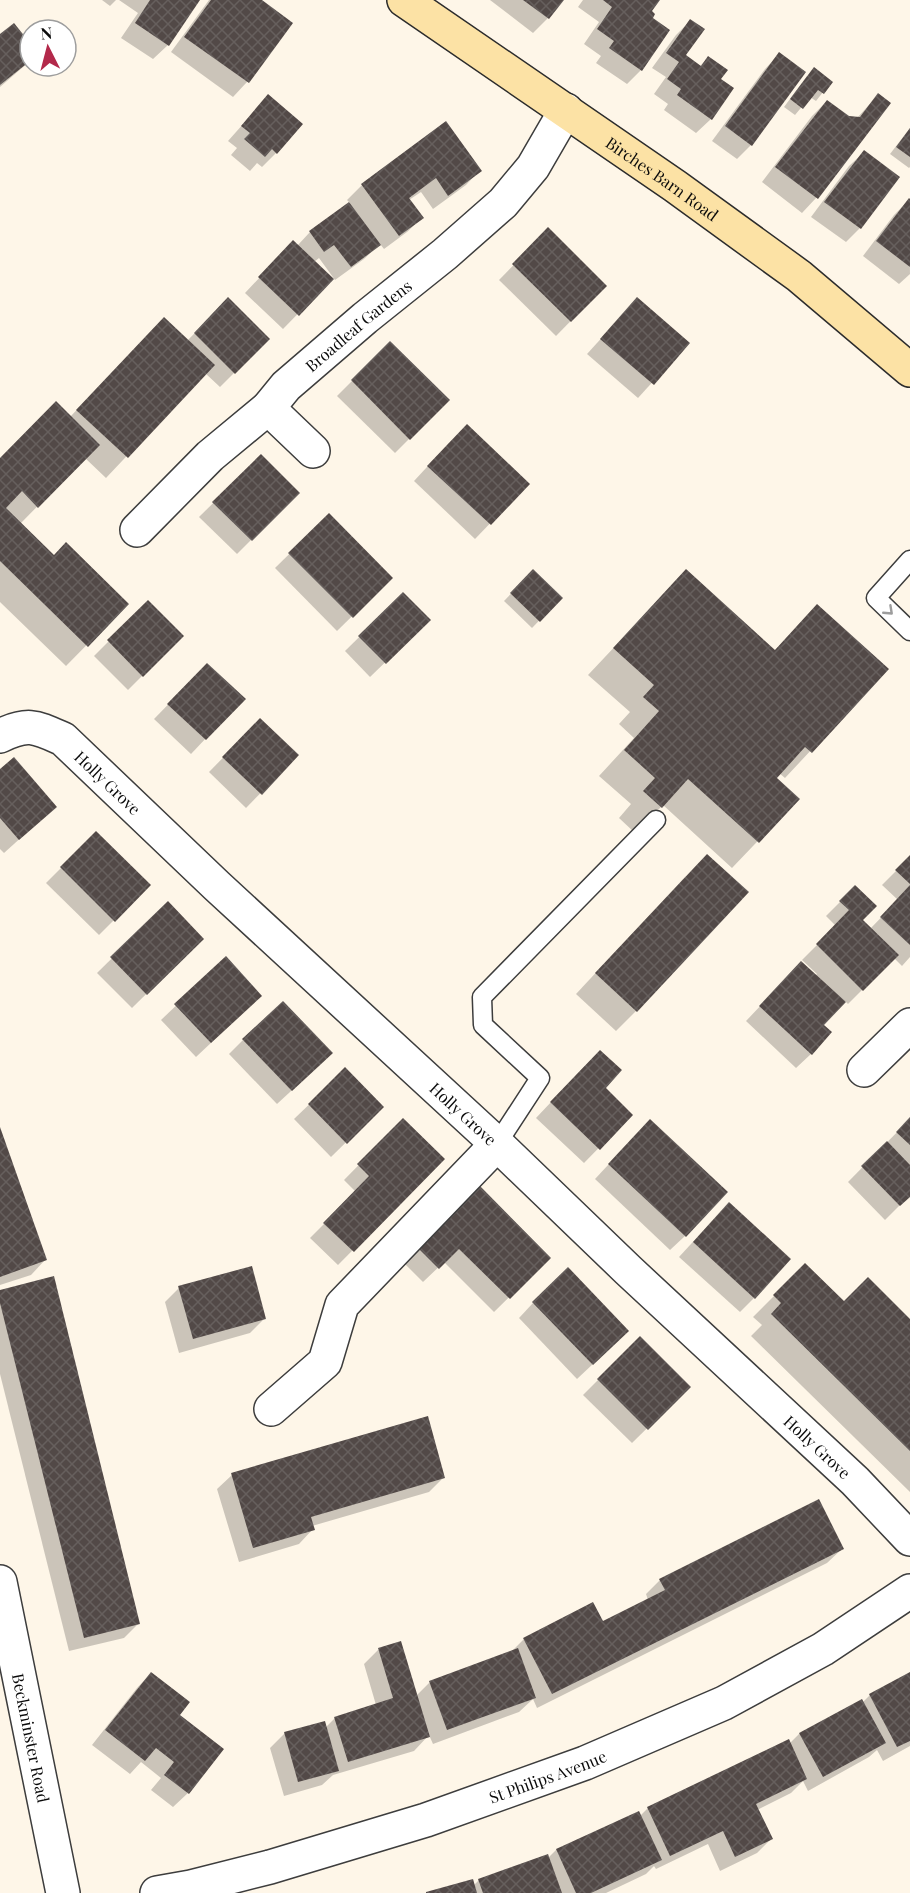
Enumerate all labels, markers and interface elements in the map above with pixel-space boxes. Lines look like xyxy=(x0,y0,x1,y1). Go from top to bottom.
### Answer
north arrow xyxy=(18,18,78,78)
text: N xyxy=(40,21,54,44)
street label: Birches Barn Road xyxy=(602,131,723,225)
street label: Broadleaf Gardens xyxy=(300,275,416,376)
one-way arrow xyxy=(883,604,893,615)
street label: Holly Grove xyxy=(71,746,146,819)
street label: Holly Grove xyxy=(426,1077,502,1149)
street label: Holly Grove xyxy=(780,1410,856,1483)
street label: Beckminster Road xyxy=(8,1671,55,1804)
street label: St Philips Avenue xyxy=(486,1745,609,1807)

